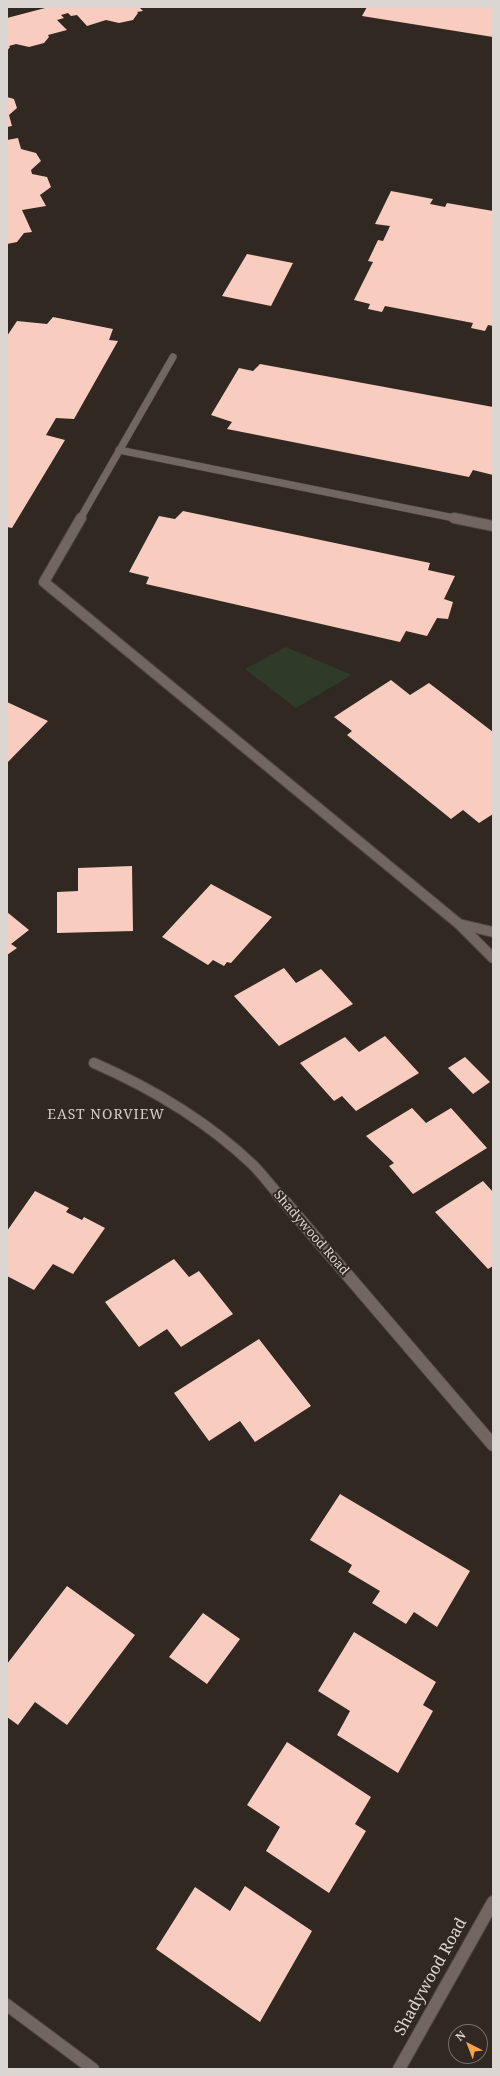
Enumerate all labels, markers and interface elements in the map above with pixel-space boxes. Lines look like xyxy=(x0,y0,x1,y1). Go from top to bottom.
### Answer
district label: EAST NORVIEW xyxy=(47,1107,165,1123)
street label: Shadywood Road xyxy=(270,1188,352,1278)
street label: Shadywood Road xyxy=(391,1915,471,2039)
north arrow xyxy=(448,2024,488,2064)
text: N xyxy=(452,2027,469,2044)

